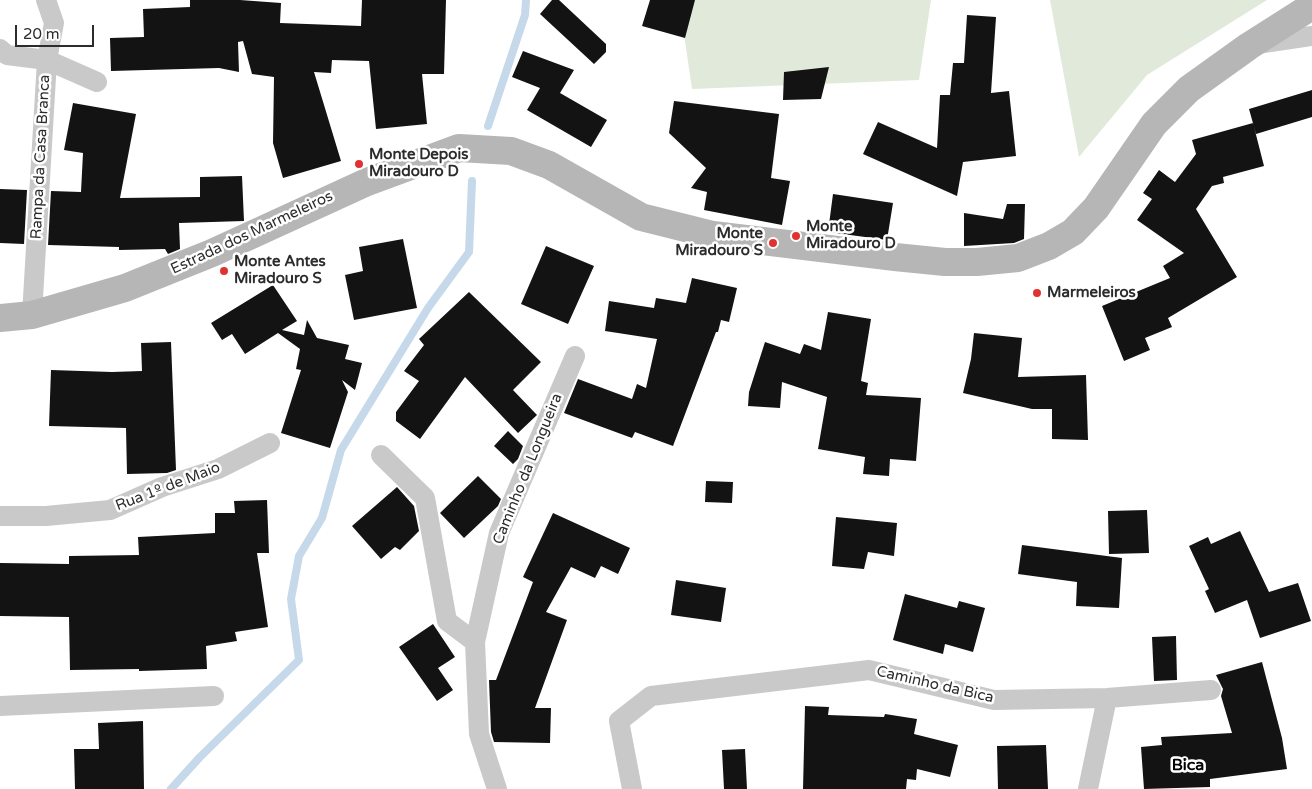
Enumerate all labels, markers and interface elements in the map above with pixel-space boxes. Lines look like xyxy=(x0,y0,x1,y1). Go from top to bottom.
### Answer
scale bar xyxy=(18,15,96,47)
text: 20 m xyxy=(23,25,60,43)
street label: Rampa da Casa Branca xyxy=(28,74,54,240)
place label: Monte Depois Miradouro D xyxy=(369,146,468,181)
marker: Monte Depois Miradouro D xyxy=(353,158,365,170)
street label: Estrada dos Marmeleiros xyxy=(168,187,336,279)
place label: Monte Miradouro D xyxy=(806,218,896,253)
place label: Monte Miradouro S xyxy=(675,225,763,260)
marker: Monte Miradouro D xyxy=(790,230,802,242)
marker: Monte Miradouro S xyxy=(767,237,779,249)
place label: Monte Antes Miradouro S xyxy=(234,253,326,288)
marker: Monte Antes Miradouro S xyxy=(218,265,230,277)
place label: Marmeleiros xyxy=(1047,284,1136,302)
marker: Marmeleiros xyxy=(1031,287,1043,299)
street label: Caminho da Longueira xyxy=(489,391,567,547)
street label: Rua 1º de Maio xyxy=(113,459,223,515)
street label: Caminho da Bica xyxy=(875,663,995,707)
district label: Bica xyxy=(1172,756,1204,776)

